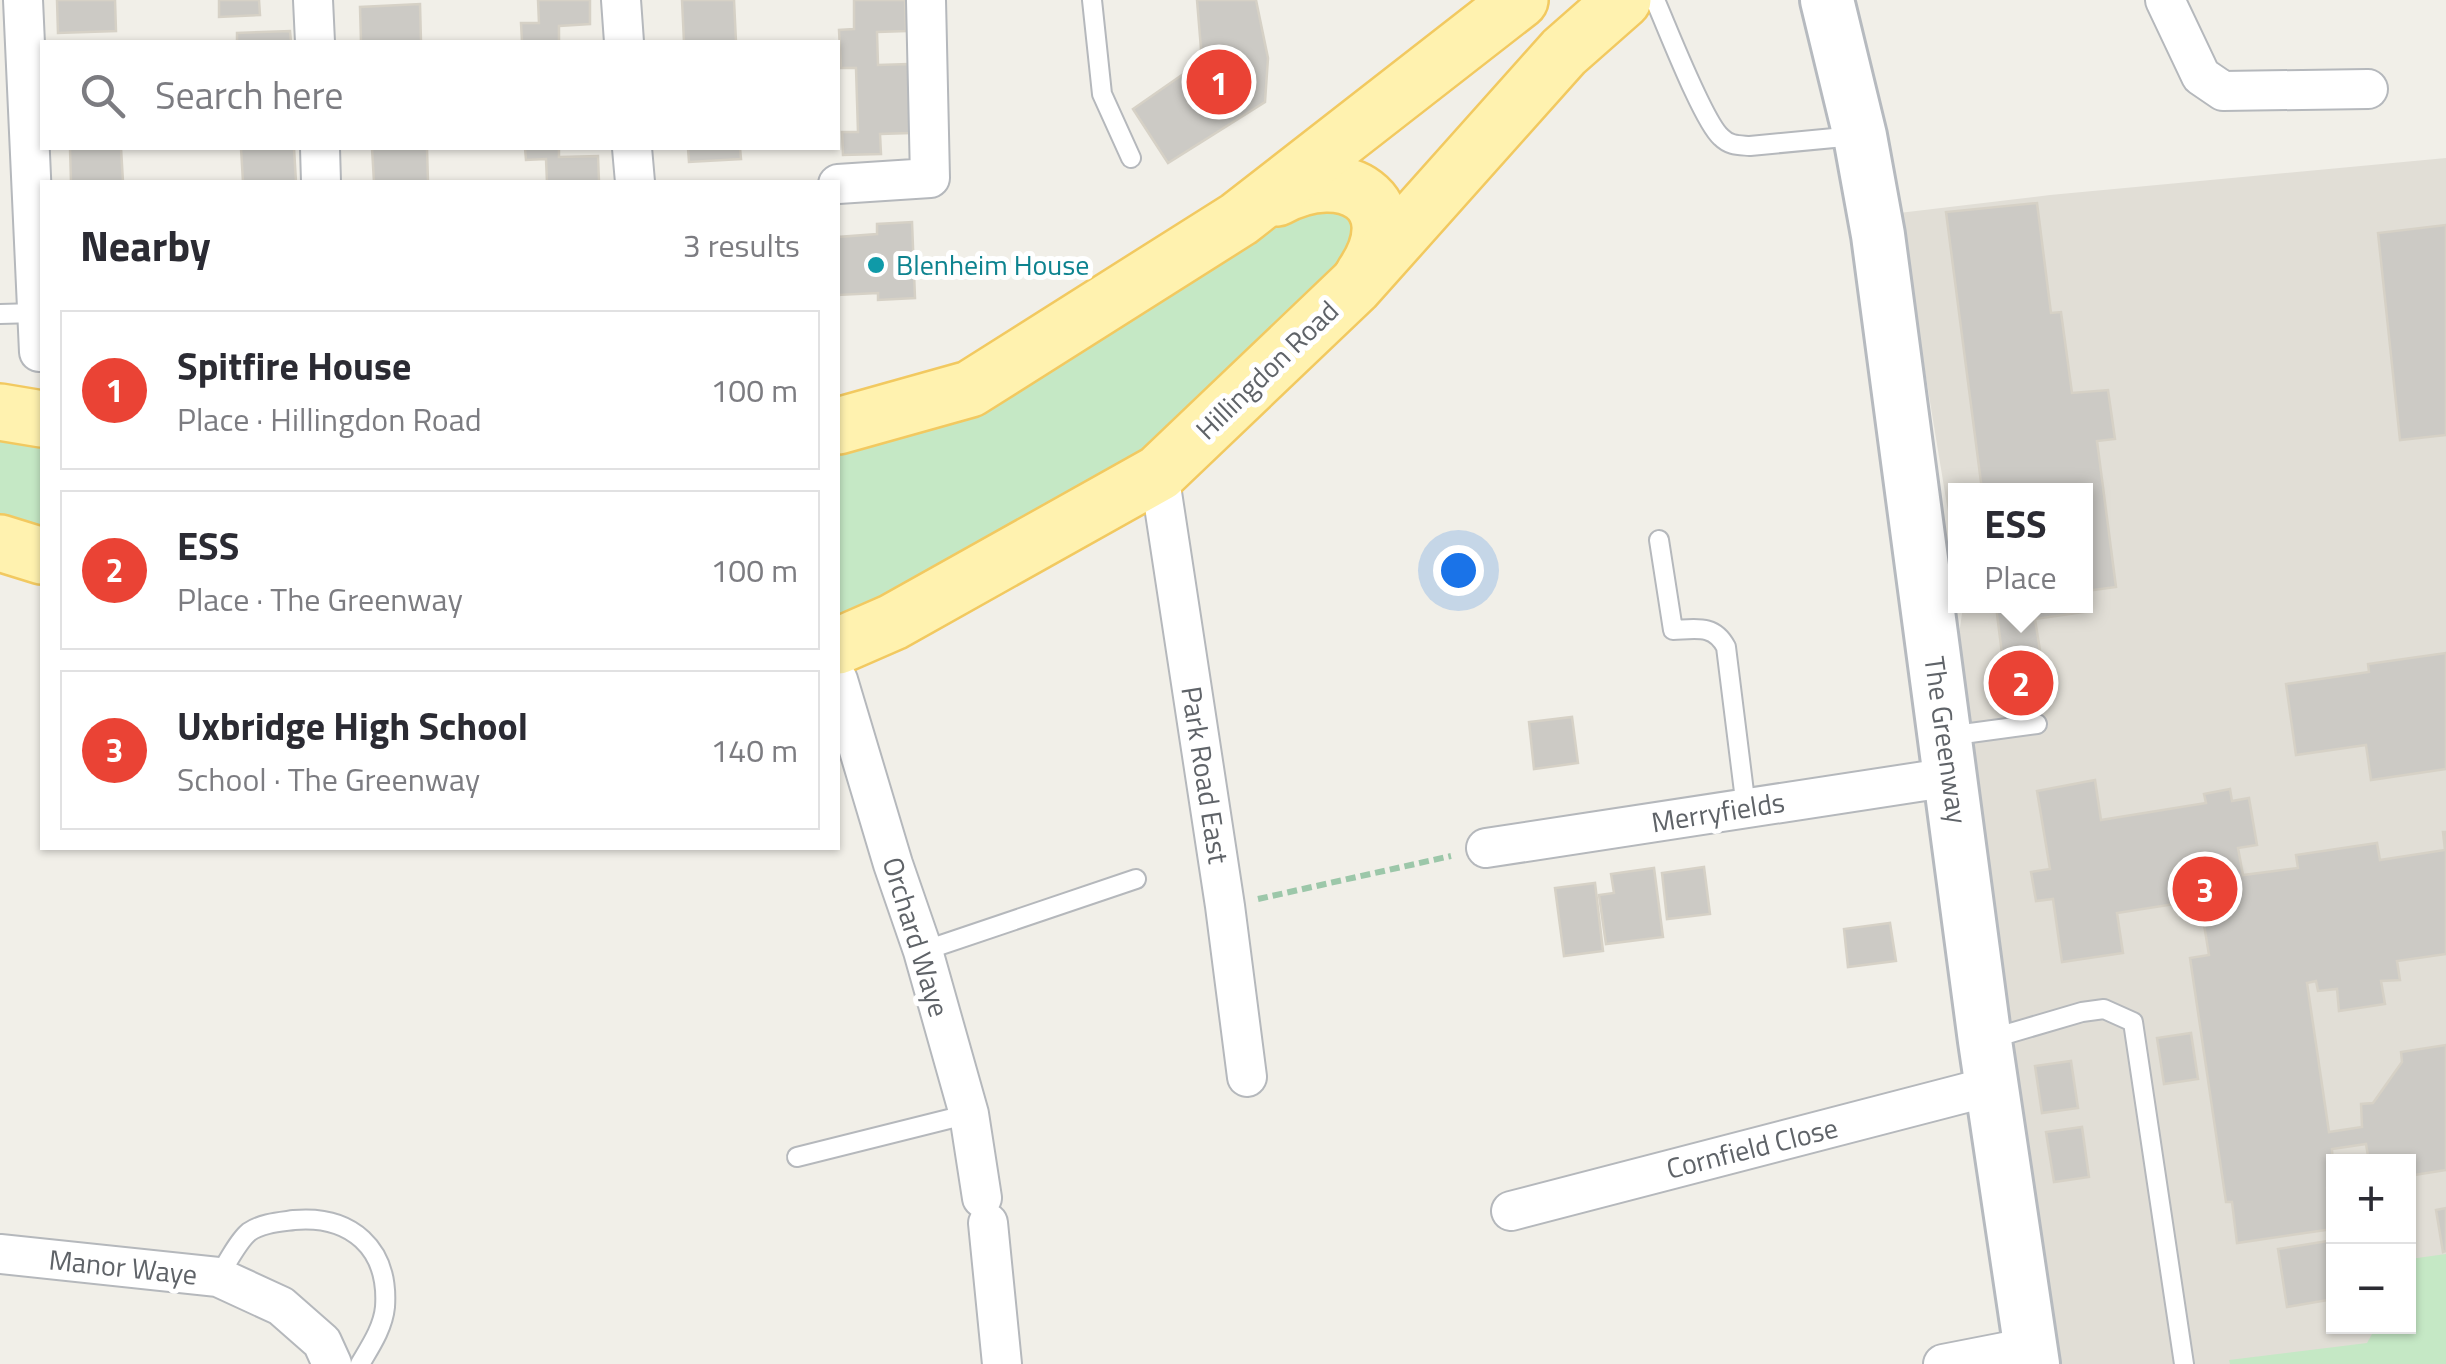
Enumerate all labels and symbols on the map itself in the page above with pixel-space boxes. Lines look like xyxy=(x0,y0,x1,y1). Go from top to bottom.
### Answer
pin: 1 xyxy=(1186,44,1252,120)
place label: Blenheim House xyxy=(896,243,1089,286)
marker: Blenheim House xyxy=(865,254,887,276)
street label: Hillingdon Road xyxy=(1185,290,1348,449)
your location xyxy=(1433,545,1484,596)
pin: 2 xyxy=(1988,646,2054,720)
street label: The Greenway xyxy=(1913,654,1980,826)
street label: Park Road East xyxy=(1170,683,1241,867)
street label: Merryfields xyxy=(1648,780,1788,843)
street label: Orchard Waye xyxy=(872,852,961,1022)
pin: 3 xyxy=(2172,852,2238,926)
street label: Cornfield Close xyxy=(1662,1105,1842,1190)
street label: Manor Waye xyxy=(47,1237,199,1296)

